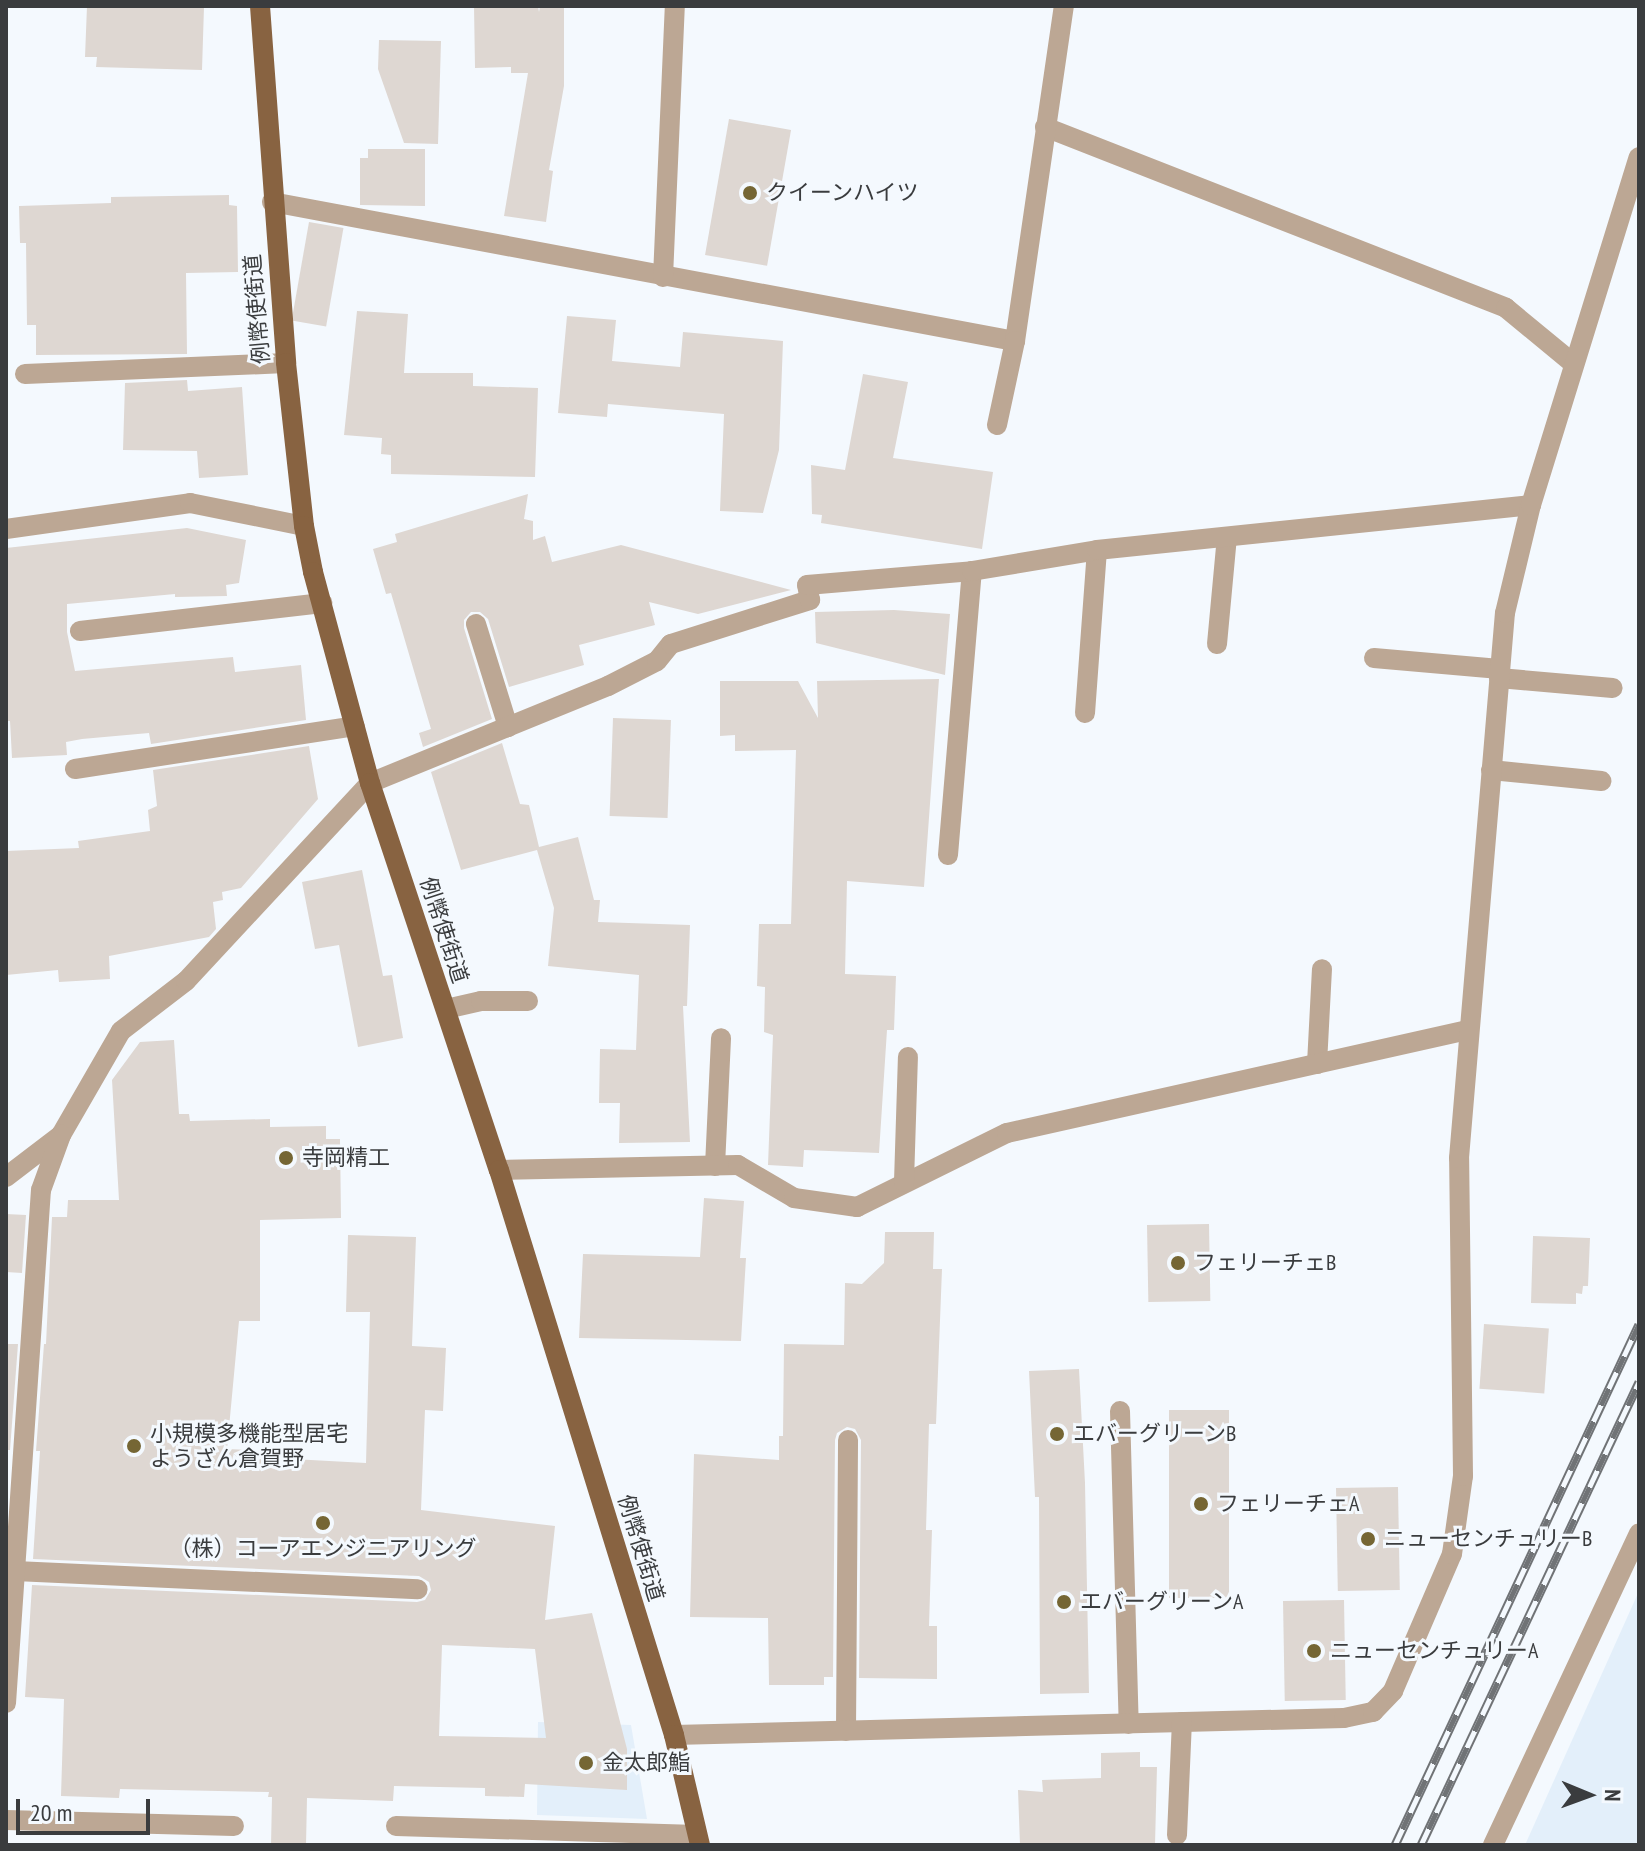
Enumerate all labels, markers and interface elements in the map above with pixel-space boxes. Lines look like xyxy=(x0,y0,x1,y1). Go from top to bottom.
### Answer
place label: クイーンハイツ xyxy=(766,180,920,206)
marker: クイーンハイツ xyxy=(741,184,759,202)
street label: 例幣使街道 xyxy=(239,253,275,365)
street label: 例幣使街道 xyxy=(414,874,474,986)
place label: 寺岡精工 xyxy=(302,1145,390,1171)
marker: 寺岡精工 xyxy=(277,1149,295,1167)
place label: フェリーチェB xyxy=(1194,1250,1336,1276)
marker: フェリーチェB xyxy=(1169,1254,1187,1272)
place label: 小規模多機能型居宅 ようざん倉賀野 xyxy=(150,1420,348,1472)
place label: エバーグリーンB xyxy=(1073,1421,1237,1447)
marker: エバーグリーンB xyxy=(1048,1425,1066,1443)
marker: 小規模多機能型居宅 ようざん倉賀野 xyxy=(125,1437,143,1455)
place label: フェリーチェA xyxy=(1217,1491,1359,1517)
street label: 例幣使街道 xyxy=(612,1492,670,1604)
marker: フェリーチェA xyxy=(1192,1495,1210,1513)
marker: （株）コーアエンジニアリング xyxy=(314,1514,332,1532)
place label: ニューセンチュリーB xyxy=(1384,1526,1592,1552)
marker: ニューセンチュリーB xyxy=(1359,1530,1377,1548)
place label: （株）コーアエンジニアリング xyxy=(169,1536,477,1562)
place label: エバーグリーンA xyxy=(1080,1589,1244,1615)
marker: エバーグリーンA xyxy=(1055,1593,1073,1611)
place label: ニューセンチュリーA xyxy=(1330,1638,1538,1664)
marker: ニューセンチュリーA xyxy=(1305,1642,1323,1660)
place label: 金太郎鮨 xyxy=(602,1750,690,1776)
marker: 金太郎鮨 xyxy=(577,1754,595,1772)
north arrow xyxy=(1549,1755,1629,1835)
scale bar xyxy=(20,1783,154,1833)
text: N xyxy=(1599,1789,1627,1802)
text: 20 m xyxy=(30,1797,72,1828)

